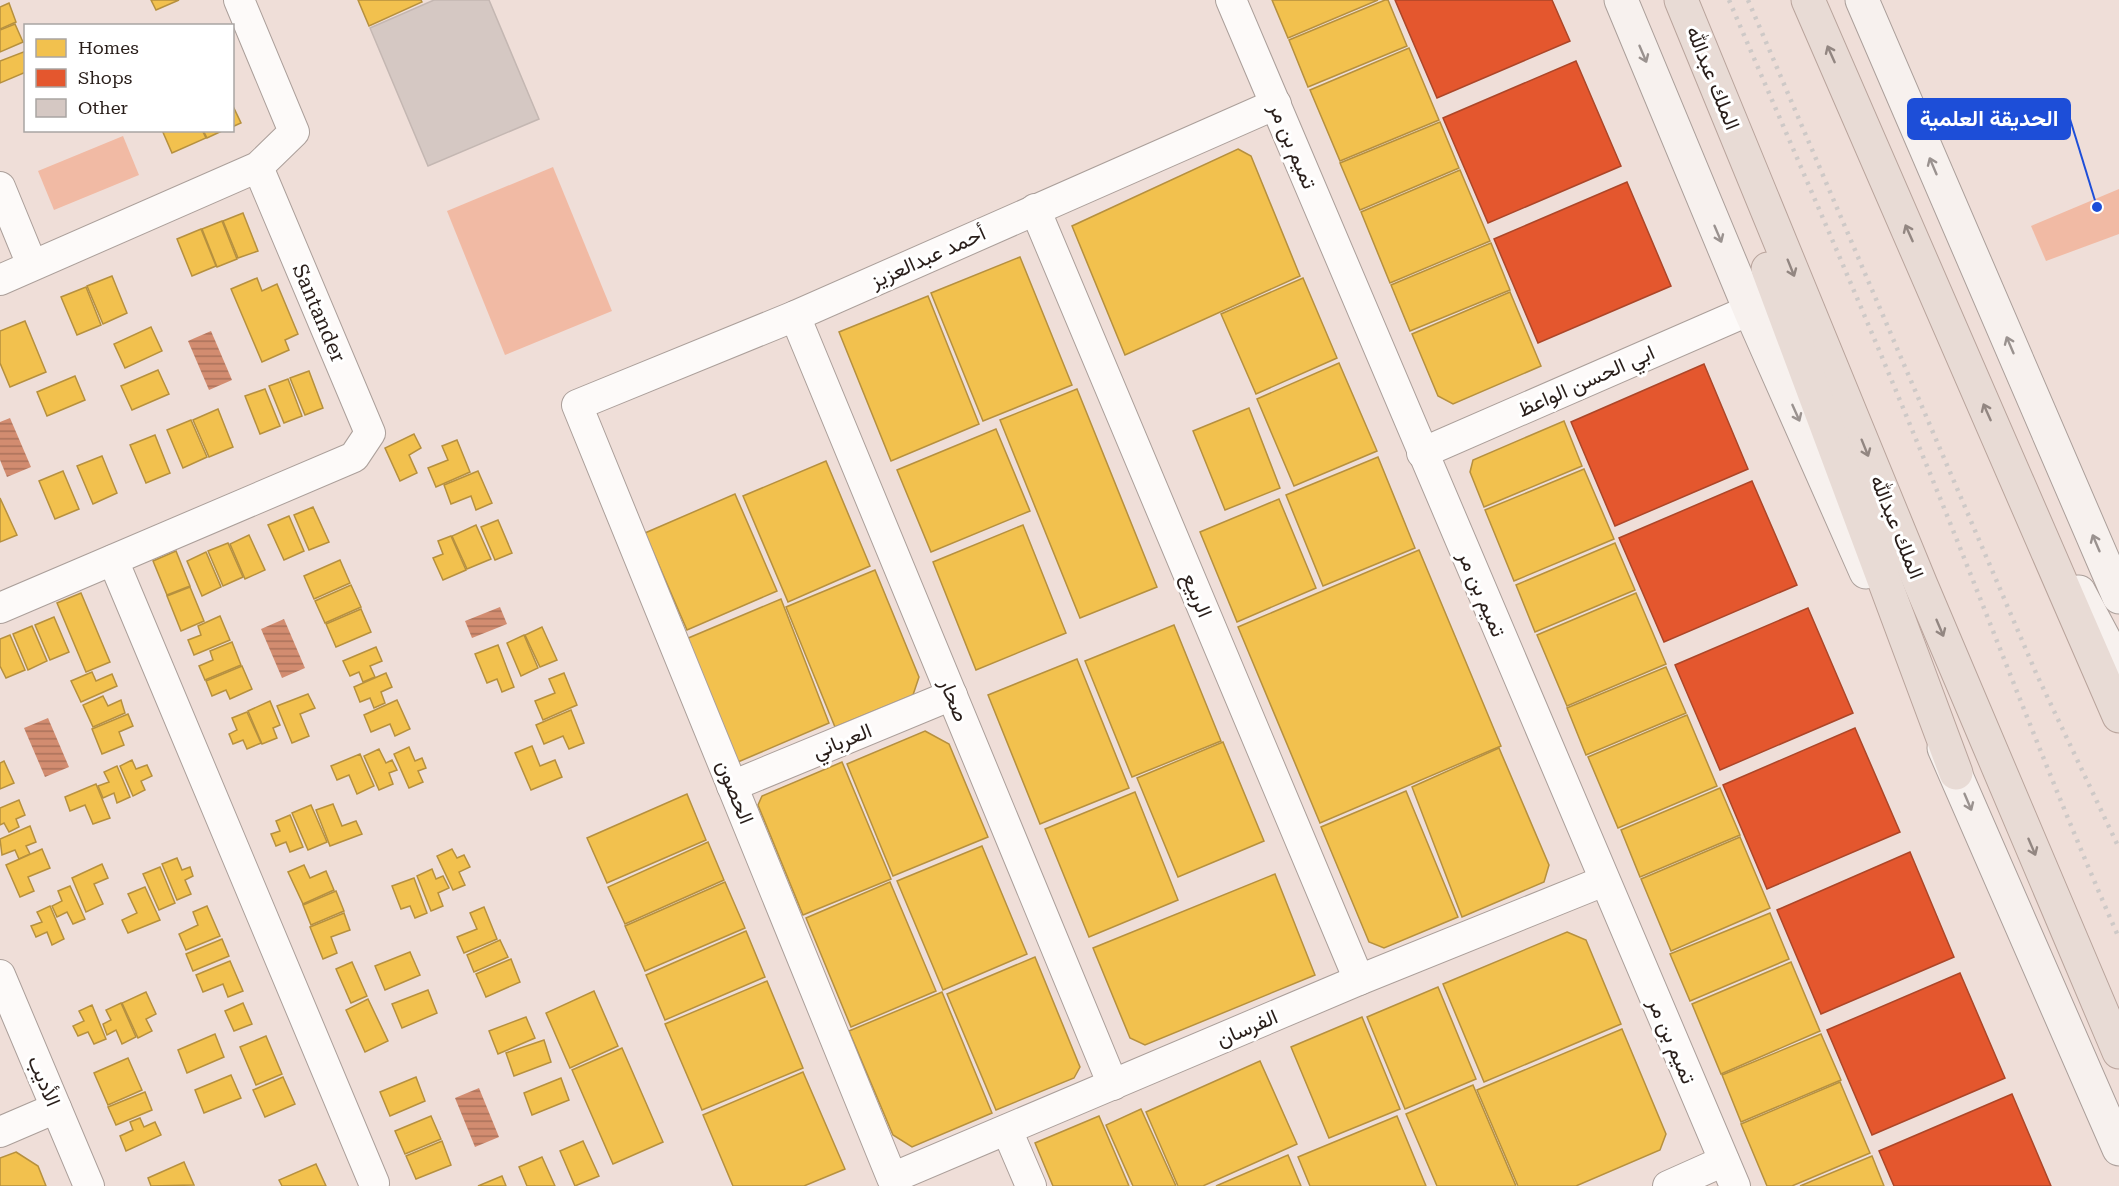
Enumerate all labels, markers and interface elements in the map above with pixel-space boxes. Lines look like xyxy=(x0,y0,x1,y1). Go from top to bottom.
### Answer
street label: الملك عبدالله xyxy=(1681,22,1746,133)
legend xyxy=(24,24,234,132)
text: Homes xyxy=(78,37,139,58)
one-way arrow xyxy=(1638,44,1649,63)
one-way arrow xyxy=(1825,45,1836,64)
text: Shops xyxy=(78,67,132,88)
text: Other xyxy=(78,97,128,118)
street label: تميم بن مر xyxy=(1262,99,1322,193)
callout: الحديقة العلمية xyxy=(1908,99,2070,139)
text: الحديقة العلمية xyxy=(1920,106,2058,131)
one-way arrow xyxy=(1927,157,1938,175)
street label: أحمد عبدالعزيز xyxy=(866,221,990,294)
one-way arrow xyxy=(1713,224,1724,243)
one-way arrow xyxy=(1903,224,1914,242)
one-way arrow xyxy=(1786,258,1797,277)
street label: Santander xyxy=(288,260,351,366)
one-way arrow xyxy=(2004,336,2015,355)
street label: ابي الحسن الواعظ xyxy=(1514,340,1660,427)
one-way arrow xyxy=(1981,403,1992,421)
one-way arrow xyxy=(1791,404,1802,422)
one-way arrow xyxy=(1860,438,1871,457)
street label: الملك عبدالله xyxy=(1865,471,1930,582)
one-way arrow xyxy=(2090,534,2101,553)
street label: تميم بن مر xyxy=(1451,547,1511,641)
street label: الربيع xyxy=(1175,569,1217,622)
one-way arrow xyxy=(1934,619,1946,637)
street label: صحار xyxy=(933,674,973,726)
street label: العرباني xyxy=(809,718,877,768)
street label: الحصون xyxy=(710,757,759,828)
one-way arrow xyxy=(1963,793,1974,811)
one-way arrow xyxy=(2027,837,2038,855)
street label: تميم بن مر xyxy=(1641,994,1701,1088)
street label: الفرسان xyxy=(1213,1004,1282,1052)
street label: الأديب xyxy=(23,1052,65,1110)

